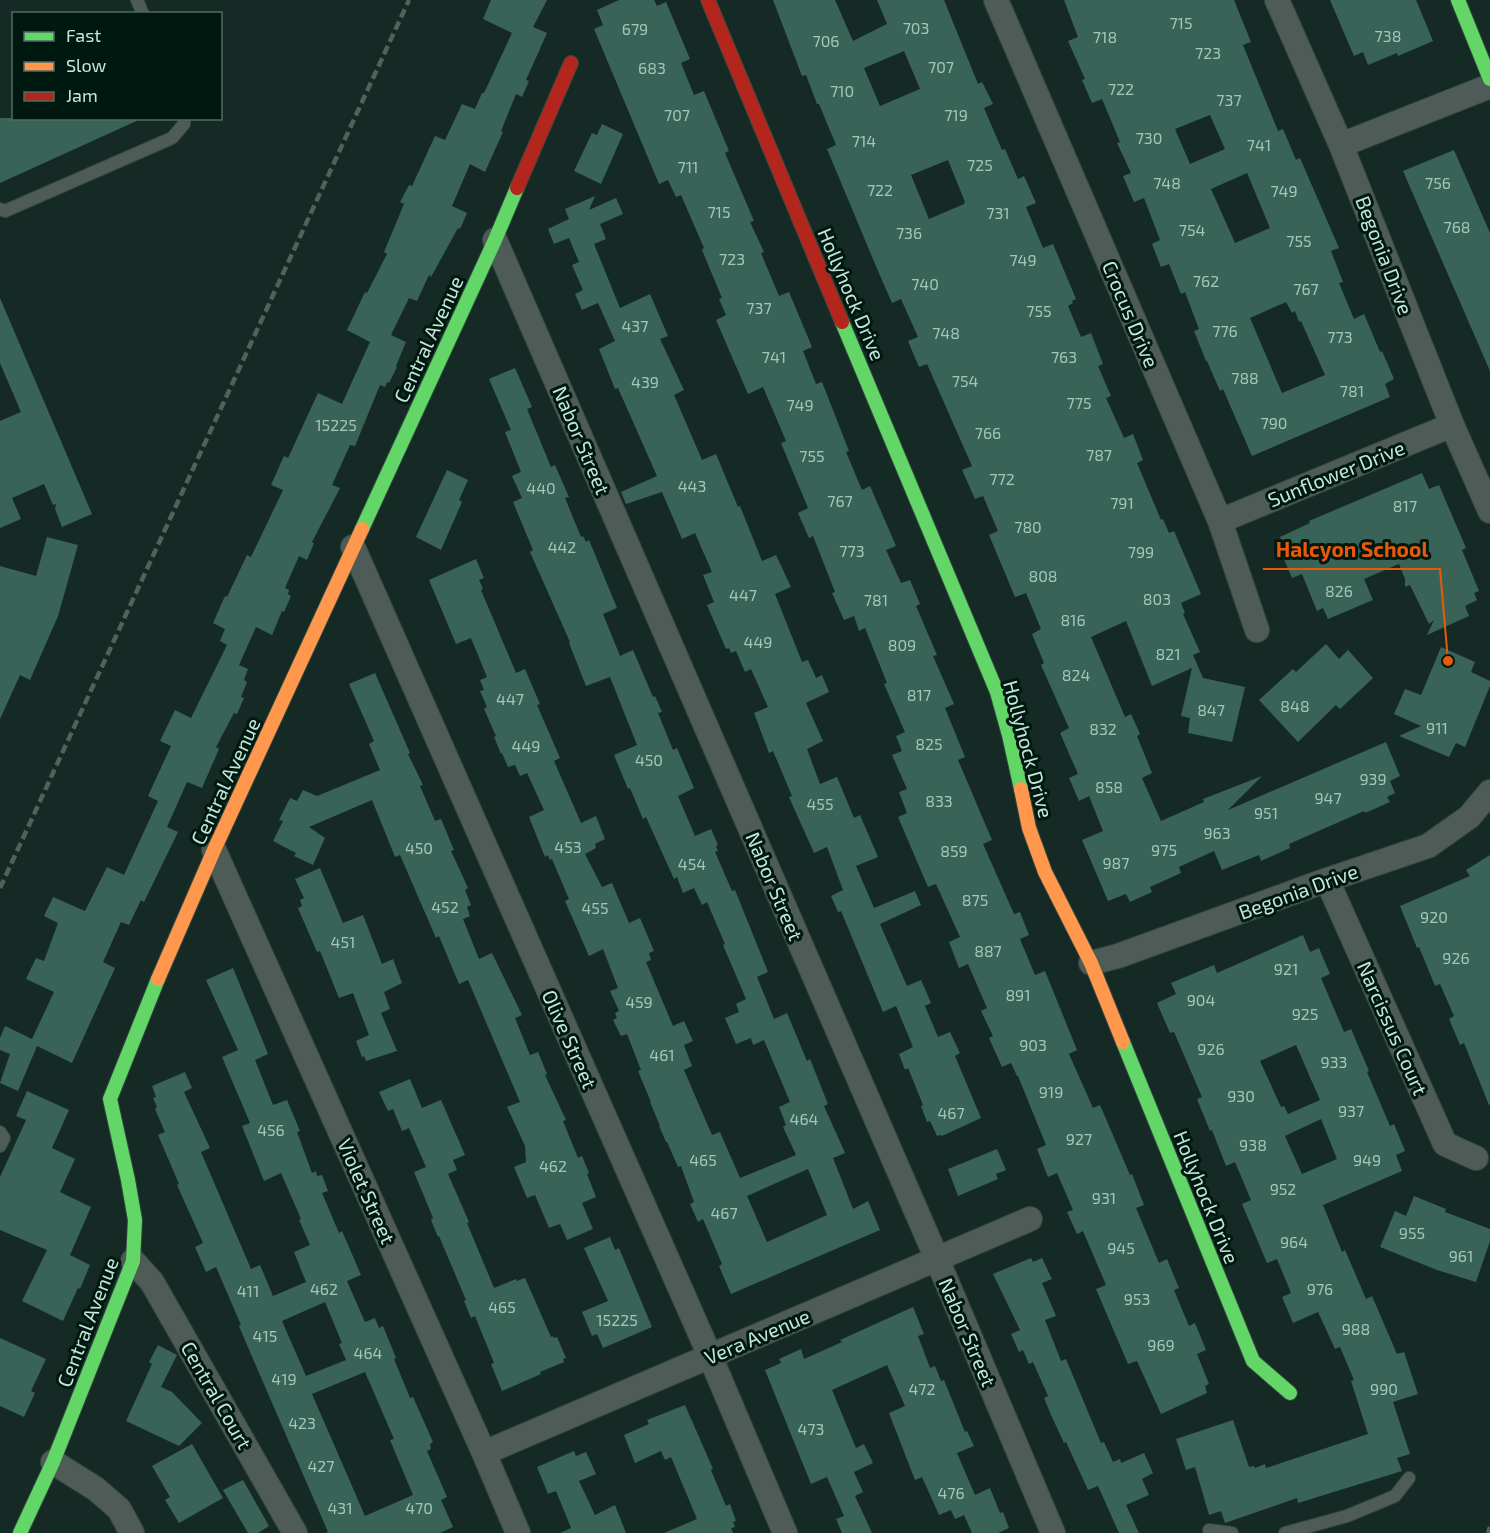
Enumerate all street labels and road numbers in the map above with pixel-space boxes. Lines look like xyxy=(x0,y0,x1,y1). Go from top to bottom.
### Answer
street label: Begonia Drive xyxy=(1351,192,1419,318)
street label: Hollyhock Drive xyxy=(813,224,891,364)
street label: Crocus Drive xyxy=(1098,257,1164,371)
street label: Central Avenue xyxy=(388,272,468,406)
street label: Nabor Street xyxy=(548,382,616,498)
street label: Sunflower Drive xyxy=(1264,435,1408,511)
street label: Hollyhock Drive xyxy=(999,678,1059,820)
street label: Central Avenue xyxy=(185,714,265,848)
street label: Nabor Street xyxy=(741,828,809,944)
street label: Begonia Drive xyxy=(1235,858,1361,924)
street label: Narcissus Court xyxy=(1353,957,1433,1099)
street label: Olive Street xyxy=(538,986,603,1092)
street label: Hollyhock Drive xyxy=(1169,1127,1245,1267)
street label: Violet Street xyxy=(333,1135,401,1248)
street label: Central Avenue xyxy=(51,1254,123,1390)
street label: Nabor Street xyxy=(934,1274,1002,1390)
street label: Vera Avenue xyxy=(701,1303,813,1369)
street label: Central Court xyxy=(177,1337,258,1453)

